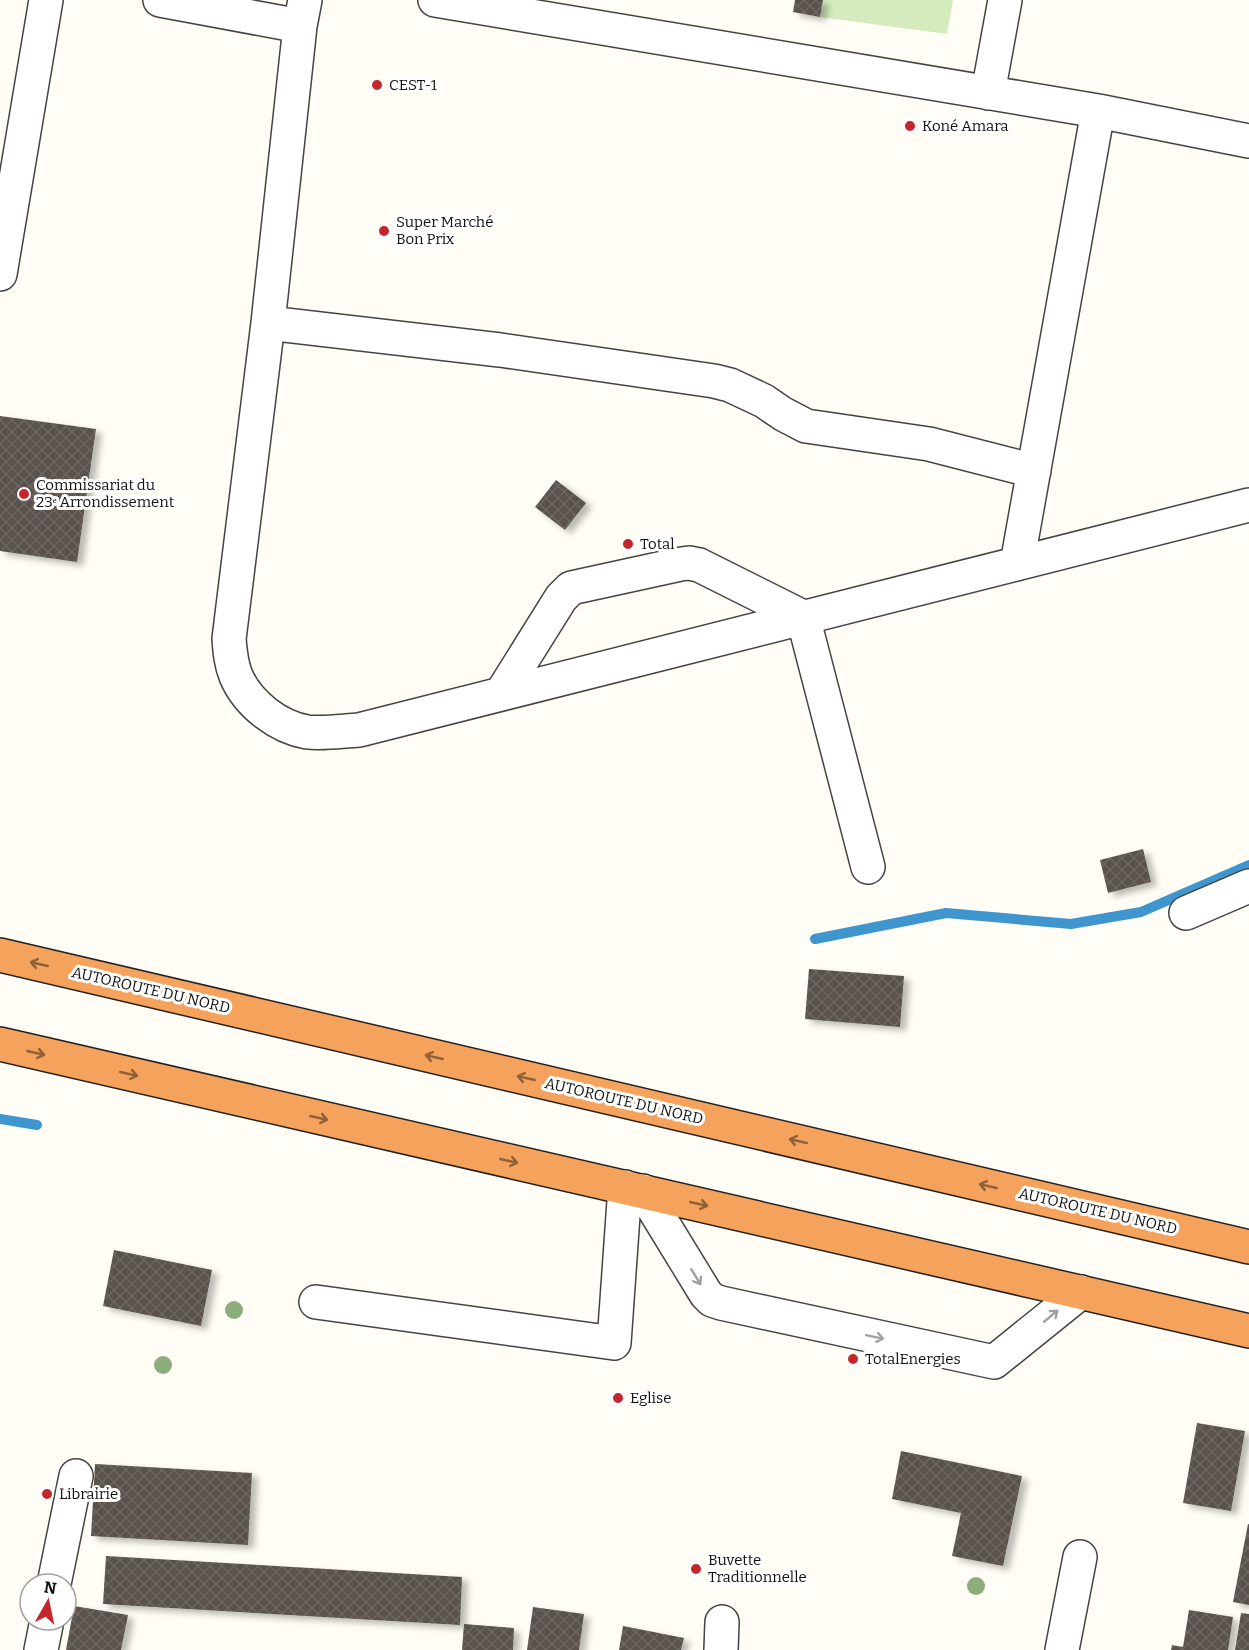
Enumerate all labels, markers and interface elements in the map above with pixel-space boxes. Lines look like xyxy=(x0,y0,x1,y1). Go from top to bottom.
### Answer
place label: CEST-1 xyxy=(389,76,437,94)
marker: CEST-1 xyxy=(370,78,384,92)
place label: Koné Amara xyxy=(922,117,1009,135)
marker: Koné Amara xyxy=(903,119,917,133)
place label: Super Marché Bon Prix xyxy=(396,213,493,248)
marker: Super Marché Bon Prix xyxy=(377,224,391,238)
place label: Commissariat du 23ᵉ Arrondissement xyxy=(36,476,175,511)
marker: Commissariat du 23ᵉ Arrondissement xyxy=(17,487,31,501)
place label: Total xyxy=(640,535,674,553)
marker: Total xyxy=(621,537,635,551)
one-way arrow xyxy=(30,958,50,969)
street label: AUTOROUTE DU NORD xyxy=(70,963,232,1017)
one-way arrow xyxy=(26,1047,45,1059)
one-way arrow xyxy=(424,1050,443,1062)
one-way arrow xyxy=(118,1069,138,1080)
one-way arrow xyxy=(517,1072,536,1083)
street label: AUTOROUTE DU NORD xyxy=(543,1074,705,1128)
one-way arrow xyxy=(309,1112,328,1124)
one-way arrow xyxy=(788,1135,807,1147)
one-way arrow xyxy=(499,1156,518,1167)
one-way arrow xyxy=(978,1179,997,1191)
street label: AUTOROUTE DU NORD xyxy=(1017,1184,1179,1238)
one-way arrow xyxy=(689,1199,708,1211)
one-way arrow xyxy=(690,1268,702,1285)
one-way arrow xyxy=(1043,1310,1059,1323)
one-way arrow xyxy=(864,1332,884,1343)
place label: TotalEnergies xyxy=(865,1350,961,1368)
marker: TotalEnergies xyxy=(846,1352,860,1366)
place label: Eglise xyxy=(630,1389,671,1407)
marker: Eglise xyxy=(611,1391,625,1405)
place label: Librairie xyxy=(59,1485,118,1503)
marker: Librairie xyxy=(40,1487,54,1501)
place label: Buvette Traditionnelle xyxy=(708,1551,807,1586)
marker: Buvette Traditionnelle xyxy=(689,1562,703,1576)
north arrow xyxy=(18,1572,78,1632)
text: N xyxy=(43,1577,58,1598)

